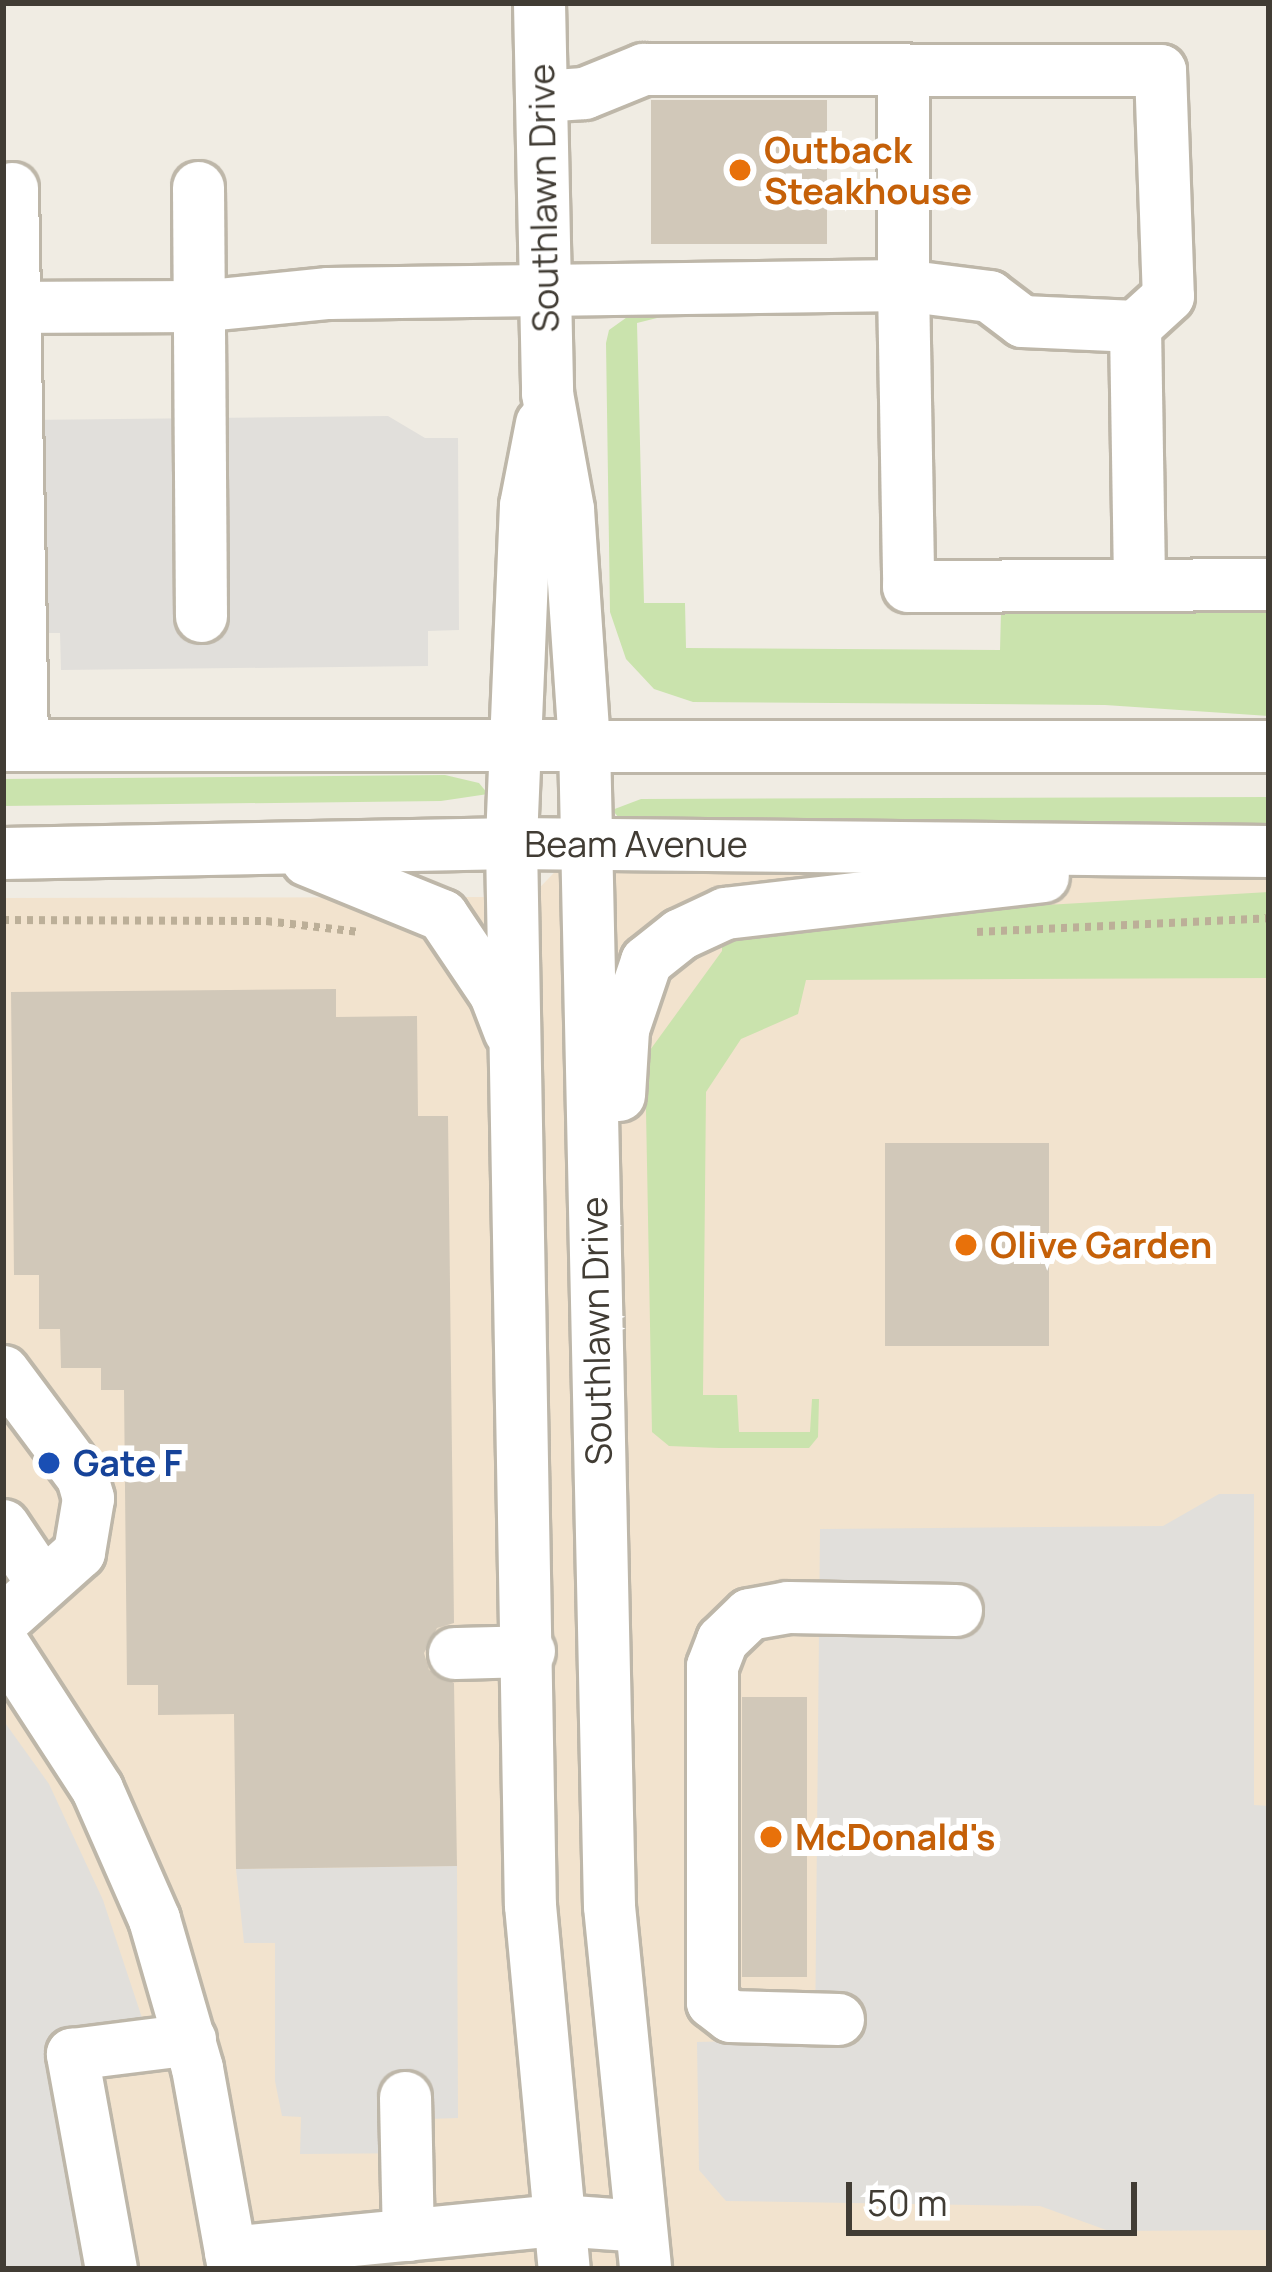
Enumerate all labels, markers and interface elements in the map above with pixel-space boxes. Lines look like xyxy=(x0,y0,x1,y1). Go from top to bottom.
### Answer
street label: Southlawn Drive xyxy=(519,63,567,333)
place label: Outback Steakhouse xyxy=(764,127,972,212)
marker: Outback Steakhouse xyxy=(727,157,753,183)
street label: Beam Avenue xyxy=(524,822,748,866)
street label: Southlawn Drive xyxy=(572,1196,620,1466)
place label: Olive Garden xyxy=(990,1223,1212,1267)
marker: Olive Garden xyxy=(953,1232,979,1258)
place label: Gate F xyxy=(73,1441,182,1485)
marker: Gate F xyxy=(36,1450,62,1476)
place label: McDonald's xyxy=(795,1815,996,1859)
marker: McDonald's xyxy=(758,1824,784,1850)
scale bar xyxy=(852,2158,1143,2232)
text: 50 m xyxy=(867,2178,947,2227)

